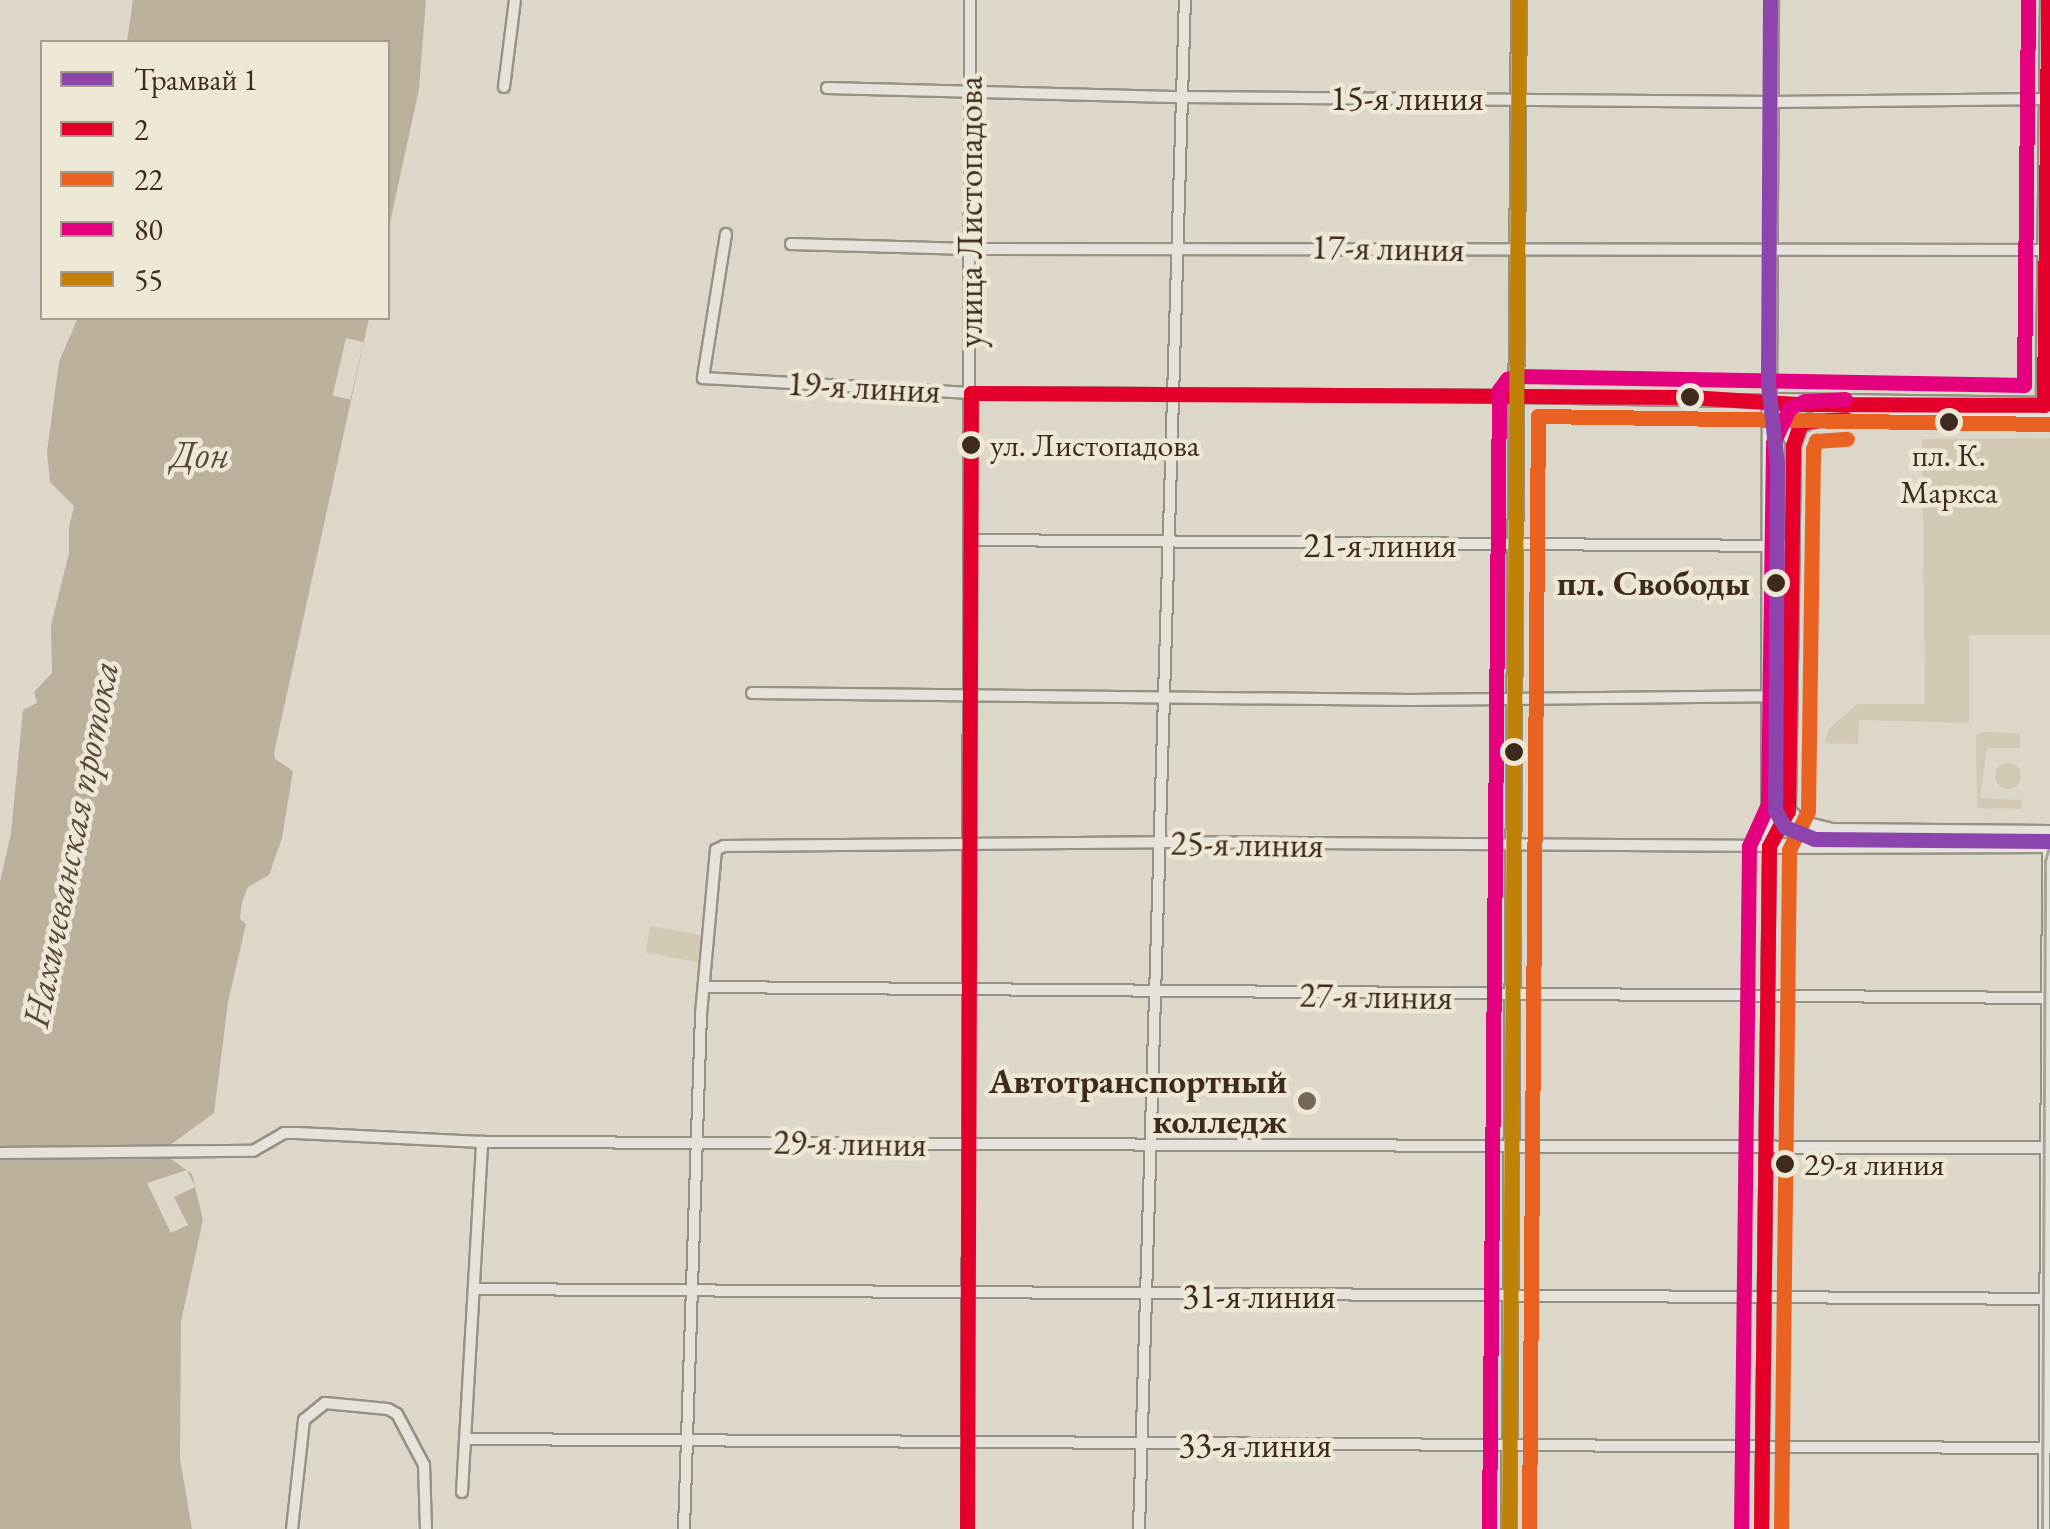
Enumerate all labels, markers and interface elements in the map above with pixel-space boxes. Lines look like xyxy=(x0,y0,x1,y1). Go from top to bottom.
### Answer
legend xyxy=(40,40,390,320)
text: Трамвай 1 xyxy=(134,60,258,99)
street label: улица Листопадова xyxy=(949,76,991,348)
street label: 15-я линия xyxy=(1330,77,1484,119)
text: 2 xyxy=(134,110,148,149)
text: 22 xyxy=(134,160,163,199)
text: 80 xyxy=(134,210,163,249)
street label: 17-я линия xyxy=(1311,226,1465,270)
text: 55 xyxy=(134,260,163,299)
street label: 19-я линия xyxy=(786,362,942,412)
unlabelled marker xyxy=(1680,387,1700,407)
marker: пл. К. Маркса xyxy=(1939,412,1959,432)
place label: ул. Листопадова xyxy=(990,426,1200,464)
water label: Дон xyxy=(170,431,230,477)
marker: ул. Листопадова xyxy=(961,435,981,455)
place label: пл. К. Маркса xyxy=(1900,437,1998,512)
street label: 21-я линия xyxy=(1303,524,1457,566)
place label: пл. Свободы xyxy=(1557,562,1750,604)
marker: пл. Свободы xyxy=(1759,566,1793,600)
water label: Нахичеванская протока xyxy=(12,657,128,1031)
unlabelled marker xyxy=(1504,742,1524,762)
street label: 25-я линия xyxy=(1170,822,1324,866)
street label: 27-я линия xyxy=(1299,974,1453,1018)
place label: Автотранспортный колледж xyxy=(988,1060,1287,1142)
marker: Автотранспортный колледж xyxy=(1296,1090,1318,1112)
street label: 29-я линия xyxy=(773,1121,927,1165)
place label: 29-я линия xyxy=(1804,1145,1944,1183)
marker: 29-я линия xyxy=(1775,1154,1795,1174)
street label: 31-я линия xyxy=(1182,1275,1336,1317)
street label: 33-я линия xyxy=(1178,1424,1332,1466)

